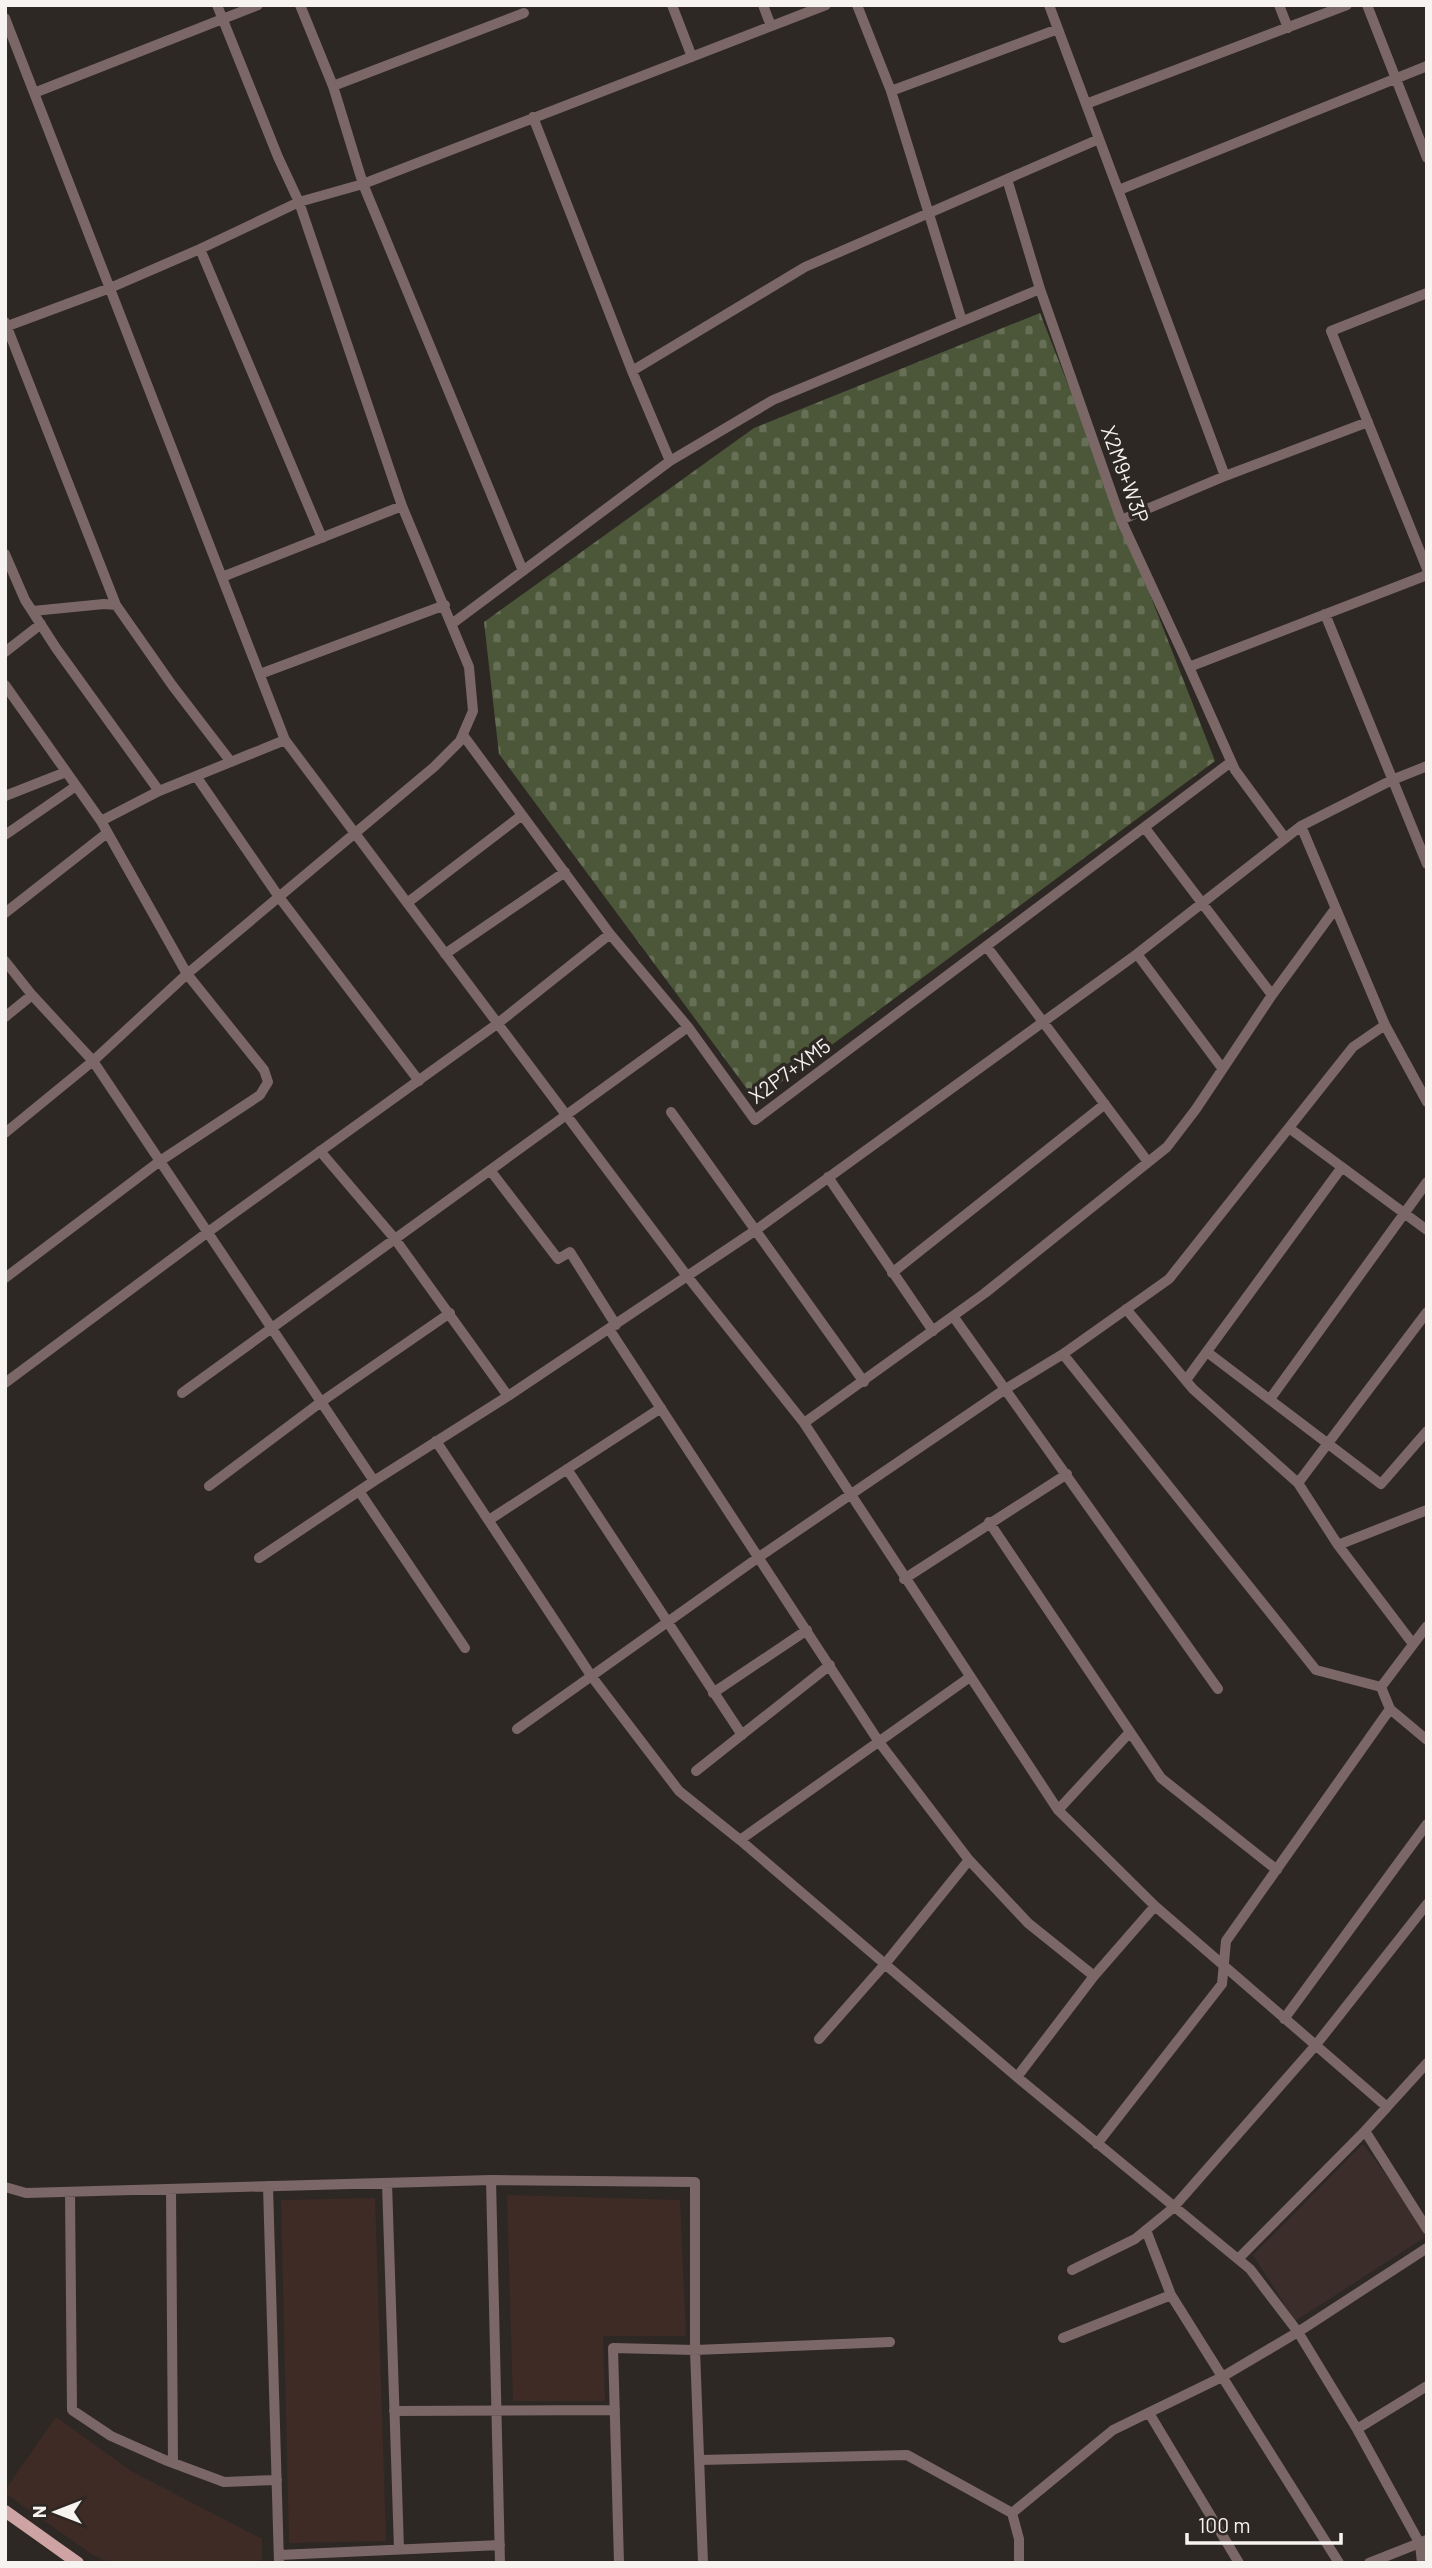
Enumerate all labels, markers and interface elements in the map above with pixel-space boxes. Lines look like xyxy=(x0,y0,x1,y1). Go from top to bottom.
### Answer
street label: X2M9+W3P xyxy=(1097,422,1155,526)
street label: X2P7+XM5 xyxy=(743,1032,835,1108)
north arrow xyxy=(21,2477,91,2547)
scale bar xyxy=(1187,2502,1341,2546)
text: N xyxy=(27,2506,50,2518)
text: 100 m xyxy=(1198,2512,1251,2537)

